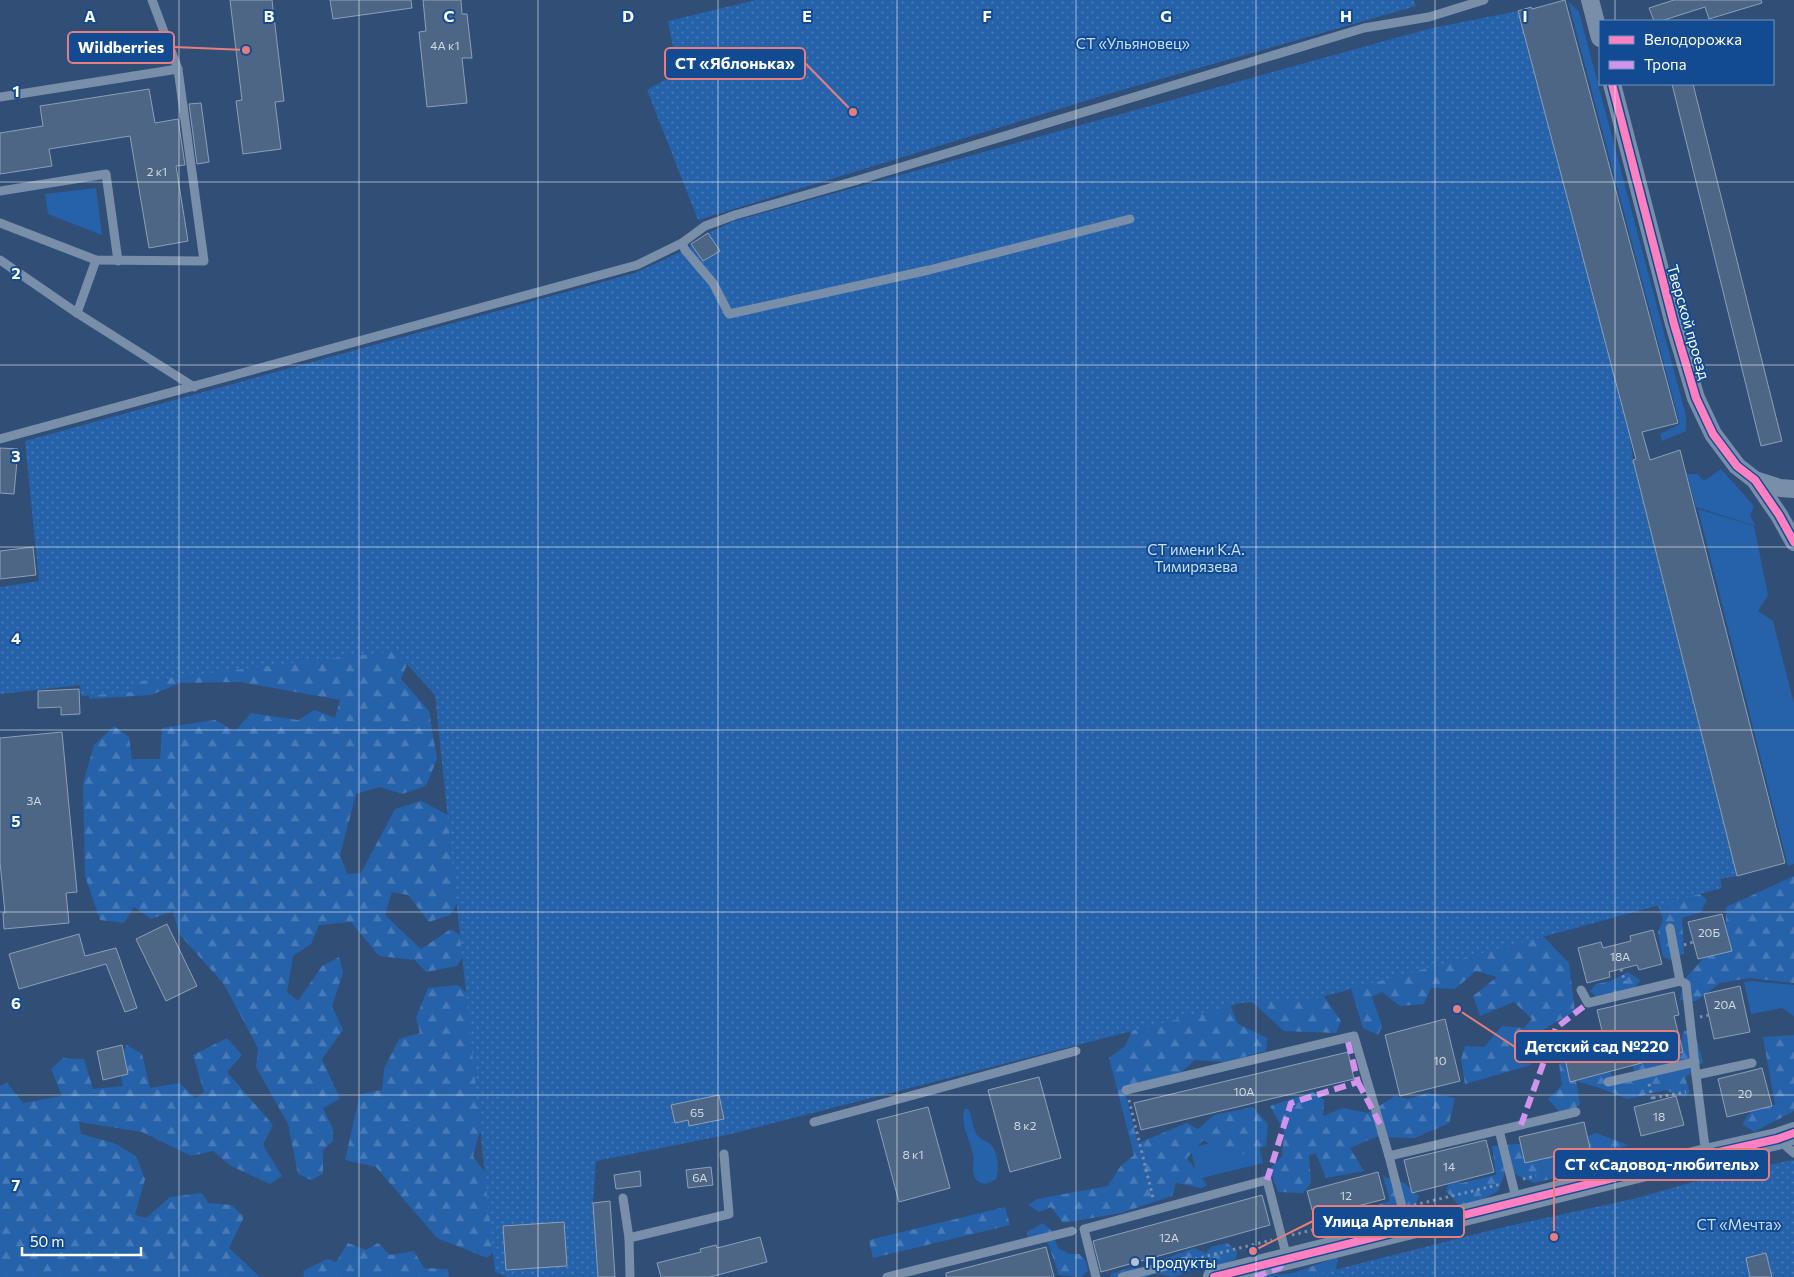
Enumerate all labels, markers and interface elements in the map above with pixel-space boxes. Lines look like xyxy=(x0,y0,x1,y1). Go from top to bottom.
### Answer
text: A xyxy=(84,6,96,25)
text: B xyxy=(264,6,275,25)
text: C xyxy=(444,6,455,25)
text: D xyxy=(622,6,634,25)
text: E xyxy=(802,6,812,25)
text: F xyxy=(982,6,992,25)
text: G xyxy=(1160,6,1172,25)
text: H xyxy=(1340,6,1352,25)
text: I xyxy=(1522,6,1528,25)
legend xyxy=(1599,20,1774,85)
text: Велодорожка xyxy=(1644,30,1742,48)
callout: Wildberries xyxy=(68,32,174,63)
park label: СТ «Ульяновец» xyxy=(1076,34,1191,52)
text: Wildberries xyxy=(78,37,164,56)
house number: 4А к1 xyxy=(430,38,460,52)
callout: СТ «Яблонька» xyxy=(665,48,805,79)
text: СТ «Яблонька» xyxy=(675,53,795,72)
text: Тропа xyxy=(1644,55,1686,73)
text: 1 xyxy=(12,81,20,100)
house number: 2 к1 xyxy=(147,164,167,178)
street label: Тверской проезд xyxy=(1664,262,1714,382)
text: 2 xyxy=(11,263,21,282)
text: 3 xyxy=(11,446,21,465)
park label: СТ имени К.А. Тимирязева xyxy=(1147,540,1245,575)
text: 4 xyxy=(11,628,21,647)
house number: 3А xyxy=(27,793,41,807)
text: 5 xyxy=(11,811,21,830)
house number: 20Б xyxy=(1698,925,1720,939)
house number: 18А xyxy=(1610,949,1630,963)
text: 6 xyxy=(11,993,21,1012)
house number: 20А xyxy=(1714,997,1736,1011)
callout: Детский сад №220 xyxy=(1515,1031,1679,1062)
text: Детский сад №220 xyxy=(1525,1036,1669,1055)
house number: 10 xyxy=(1434,1053,1447,1067)
house number: 10А xyxy=(1234,1084,1254,1098)
house number: 20 xyxy=(1738,1086,1752,1100)
house number: 65 xyxy=(690,1105,704,1119)
house number: 18 xyxy=(1653,1109,1665,1123)
house number: 8 к2 xyxy=(1014,1118,1037,1132)
house number: 8 к1 xyxy=(902,1147,924,1161)
callout: СТ «Садовод-любитель» xyxy=(1554,1149,1769,1180)
text: СТ «Садовод-любитель» xyxy=(1565,1154,1759,1173)
house number: 14 xyxy=(1443,1159,1455,1173)
house number: 6А xyxy=(692,1170,708,1184)
text: 7 xyxy=(12,1175,21,1194)
house number: 12 xyxy=(1340,1188,1352,1202)
callout: Улица Артельная xyxy=(1313,1206,1464,1237)
text: Улица Артельная xyxy=(1323,1211,1453,1230)
park label: СТ «Мечта» xyxy=(1697,1215,1782,1233)
scale bar xyxy=(22,1224,141,1256)
house number: 12А xyxy=(1159,1230,1179,1244)
text: 50 m xyxy=(30,1232,64,1250)
place label: Продукты xyxy=(1145,1253,1216,1271)
marker: Продукты xyxy=(1129,1256,1141,1268)

